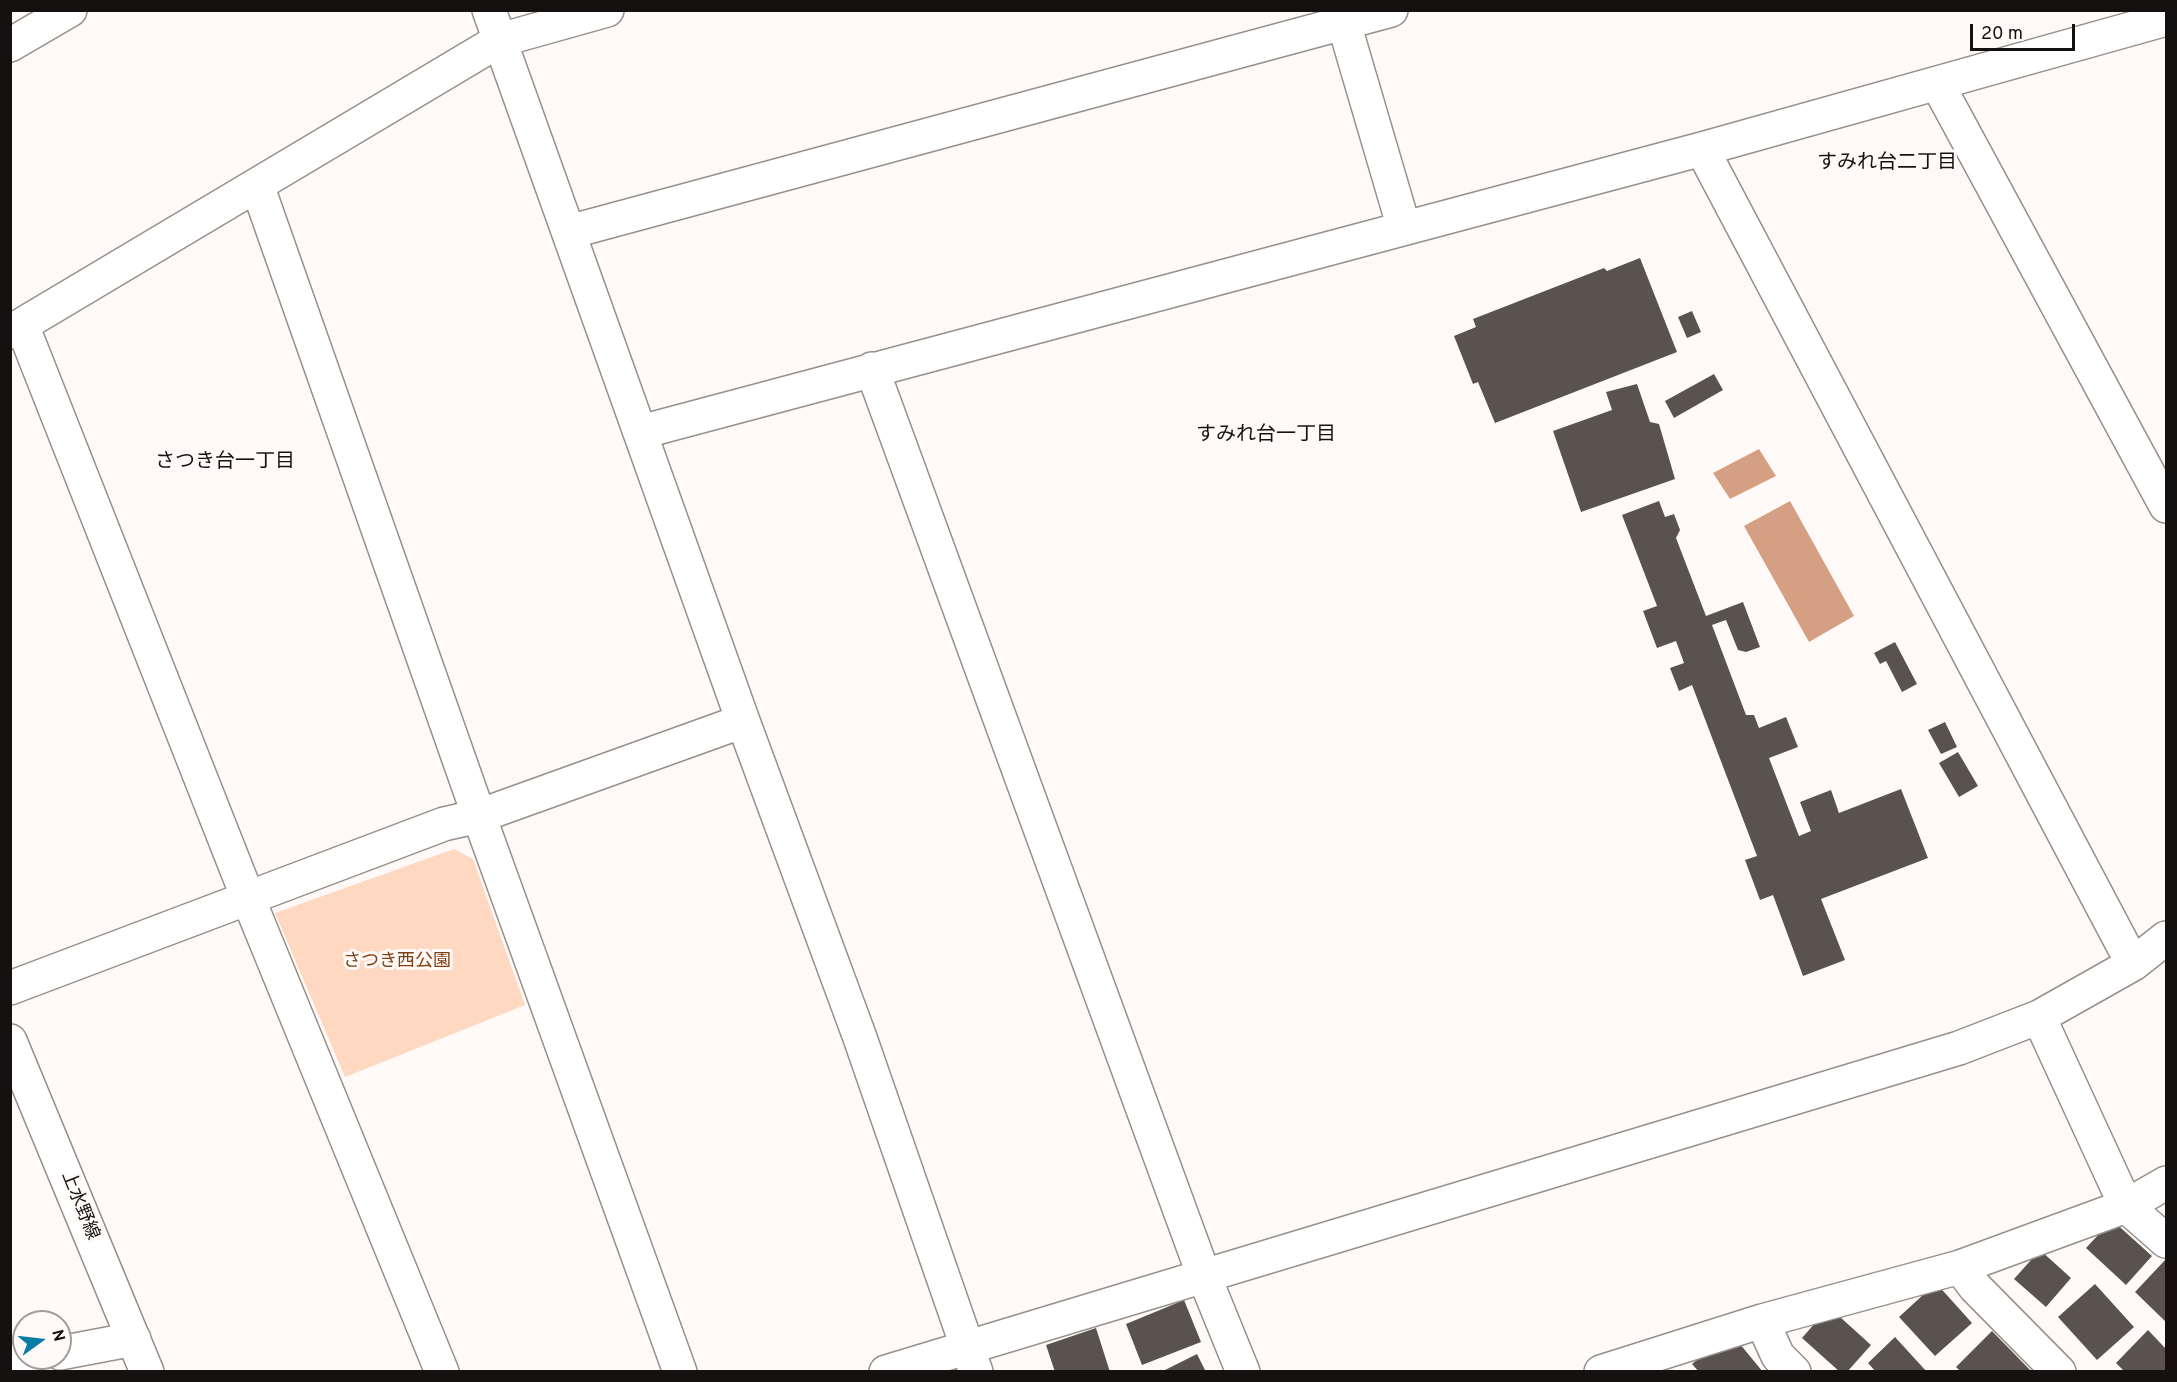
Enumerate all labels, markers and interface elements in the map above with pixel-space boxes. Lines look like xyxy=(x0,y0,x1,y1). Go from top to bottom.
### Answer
scale bar xyxy=(1973,12,2078,50)
text: 20 m xyxy=(1981,23,2023,46)
district label: すみれ台二丁目 xyxy=(1817,152,1957,176)
district label: すみれ台一丁目 xyxy=(1196,424,1336,448)
district label: さつき台一丁目 xyxy=(155,451,295,475)
park label: さつき西公園 xyxy=(343,951,451,973)
street label: 上水野線 xyxy=(56,1169,102,1243)
north arrow xyxy=(12,1310,72,1370)
text: N xyxy=(46,1328,69,1344)

